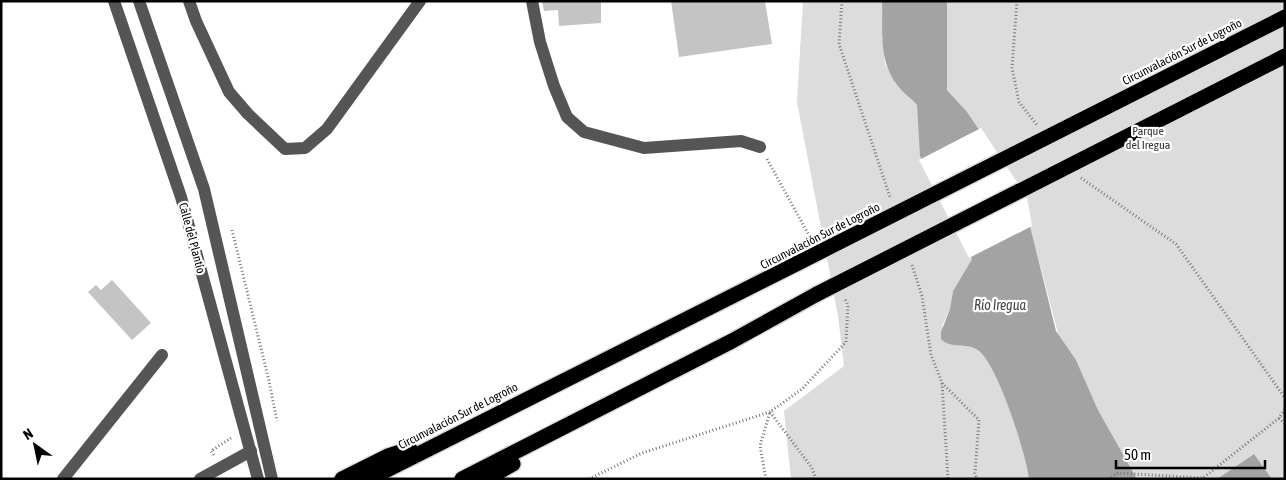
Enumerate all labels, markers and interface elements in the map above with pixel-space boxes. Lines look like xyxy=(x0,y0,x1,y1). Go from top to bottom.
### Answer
street label: Circunvalación Sur de Logroño xyxy=(1120,16,1244,88)
park label: Parque del Iregua xyxy=(1126,124,1170,152)
street label: Circunvalación Sur de Logroño xyxy=(758,200,882,272)
street label: Calle del Plantío xyxy=(176,201,208,275)
water label: Río Iregua xyxy=(974,297,1026,313)
street label: Circunvalación Sur de Logroño xyxy=(396,380,520,452)
north arrow xyxy=(10,420,60,470)
text: N xyxy=(20,425,36,443)
scale bar xyxy=(1116,438,1265,470)
text: 50 m xyxy=(1124,446,1151,463)

